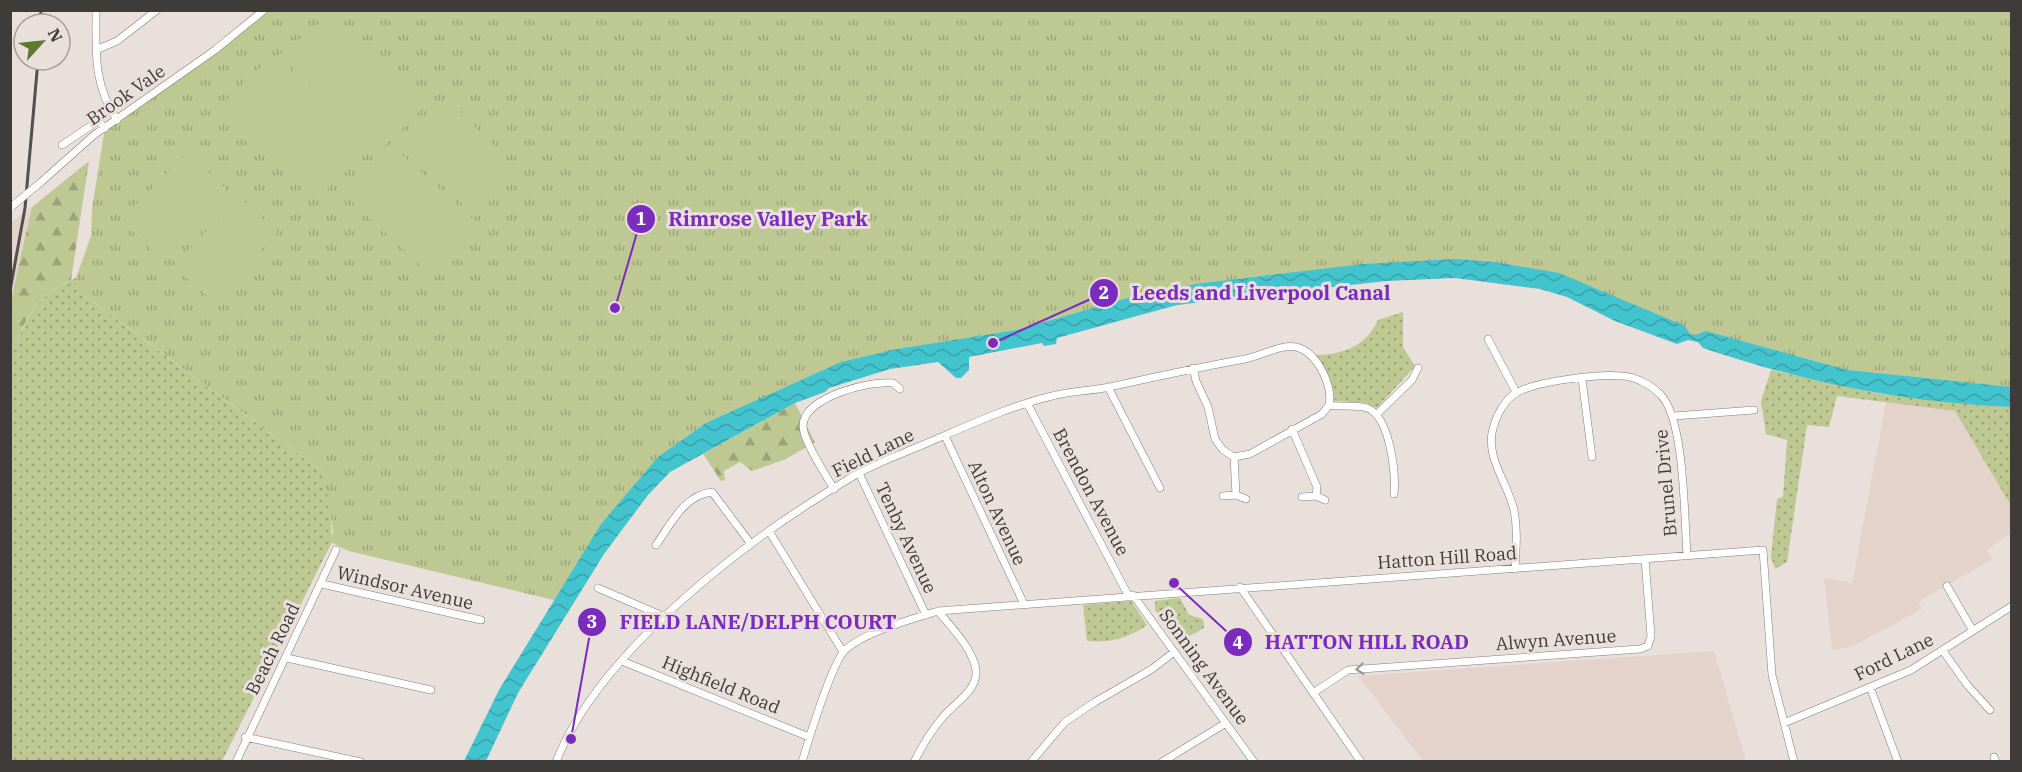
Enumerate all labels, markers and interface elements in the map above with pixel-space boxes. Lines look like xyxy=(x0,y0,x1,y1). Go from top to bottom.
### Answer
north arrow xyxy=(12,12,72,72)
text: N xyxy=(44,25,67,45)
street label: Brook Vale xyxy=(82,59,170,130)
callout: Rimrose Valley Park xyxy=(626,200,880,238)
text: Rimrose Valley Park xyxy=(668,205,868,232)
text: 1 xyxy=(636,207,647,230)
callout: Leeds and Liverpool Canal xyxy=(1089,274,1402,312)
text: Leeds and Liverpool Canal xyxy=(1132,279,1390,306)
text: 2 xyxy=(1099,281,1109,304)
street label: Field Lane xyxy=(828,423,918,482)
street label: Brendon Avenue xyxy=(1048,424,1135,560)
street label: Brunel Drive xyxy=(1649,428,1682,538)
street label: Alton Avenue xyxy=(963,457,1032,569)
street label: Tenby Avenue xyxy=(871,479,942,597)
street label: Hatton Hill Road xyxy=(1376,541,1518,574)
street label: Windsor Avenue xyxy=(334,561,476,614)
street label: Beach Road xyxy=(240,599,305,698)
callout: FIELD LANE/DELPH COURT xyxy=(577,603,908,641)
street label: Sonning Avenue xyxy=(1154,604,1254,729)
text: FIELD LANE/DELPH COURT xyxy=(619,608,897,635)
text: 3 xyxy=(587,610,597,633)
callout: HATTON HILL ROAD xyxy=(1223,623,1481,661)
street label: Alwyn Avenue xyxy=(1495,624,1617,655)
street label: Ford Lane xyxy=(1850,627,1937,686)
text: HATTON HILL ROAD xyxy=(1265,628,1469,655)
text: 4 xyxy=(1233,631,1244,654)
street label: Highfield Road xyxy=(659,650,784,719)
one-way arrow xyxy=(1355,662,1364,675)

